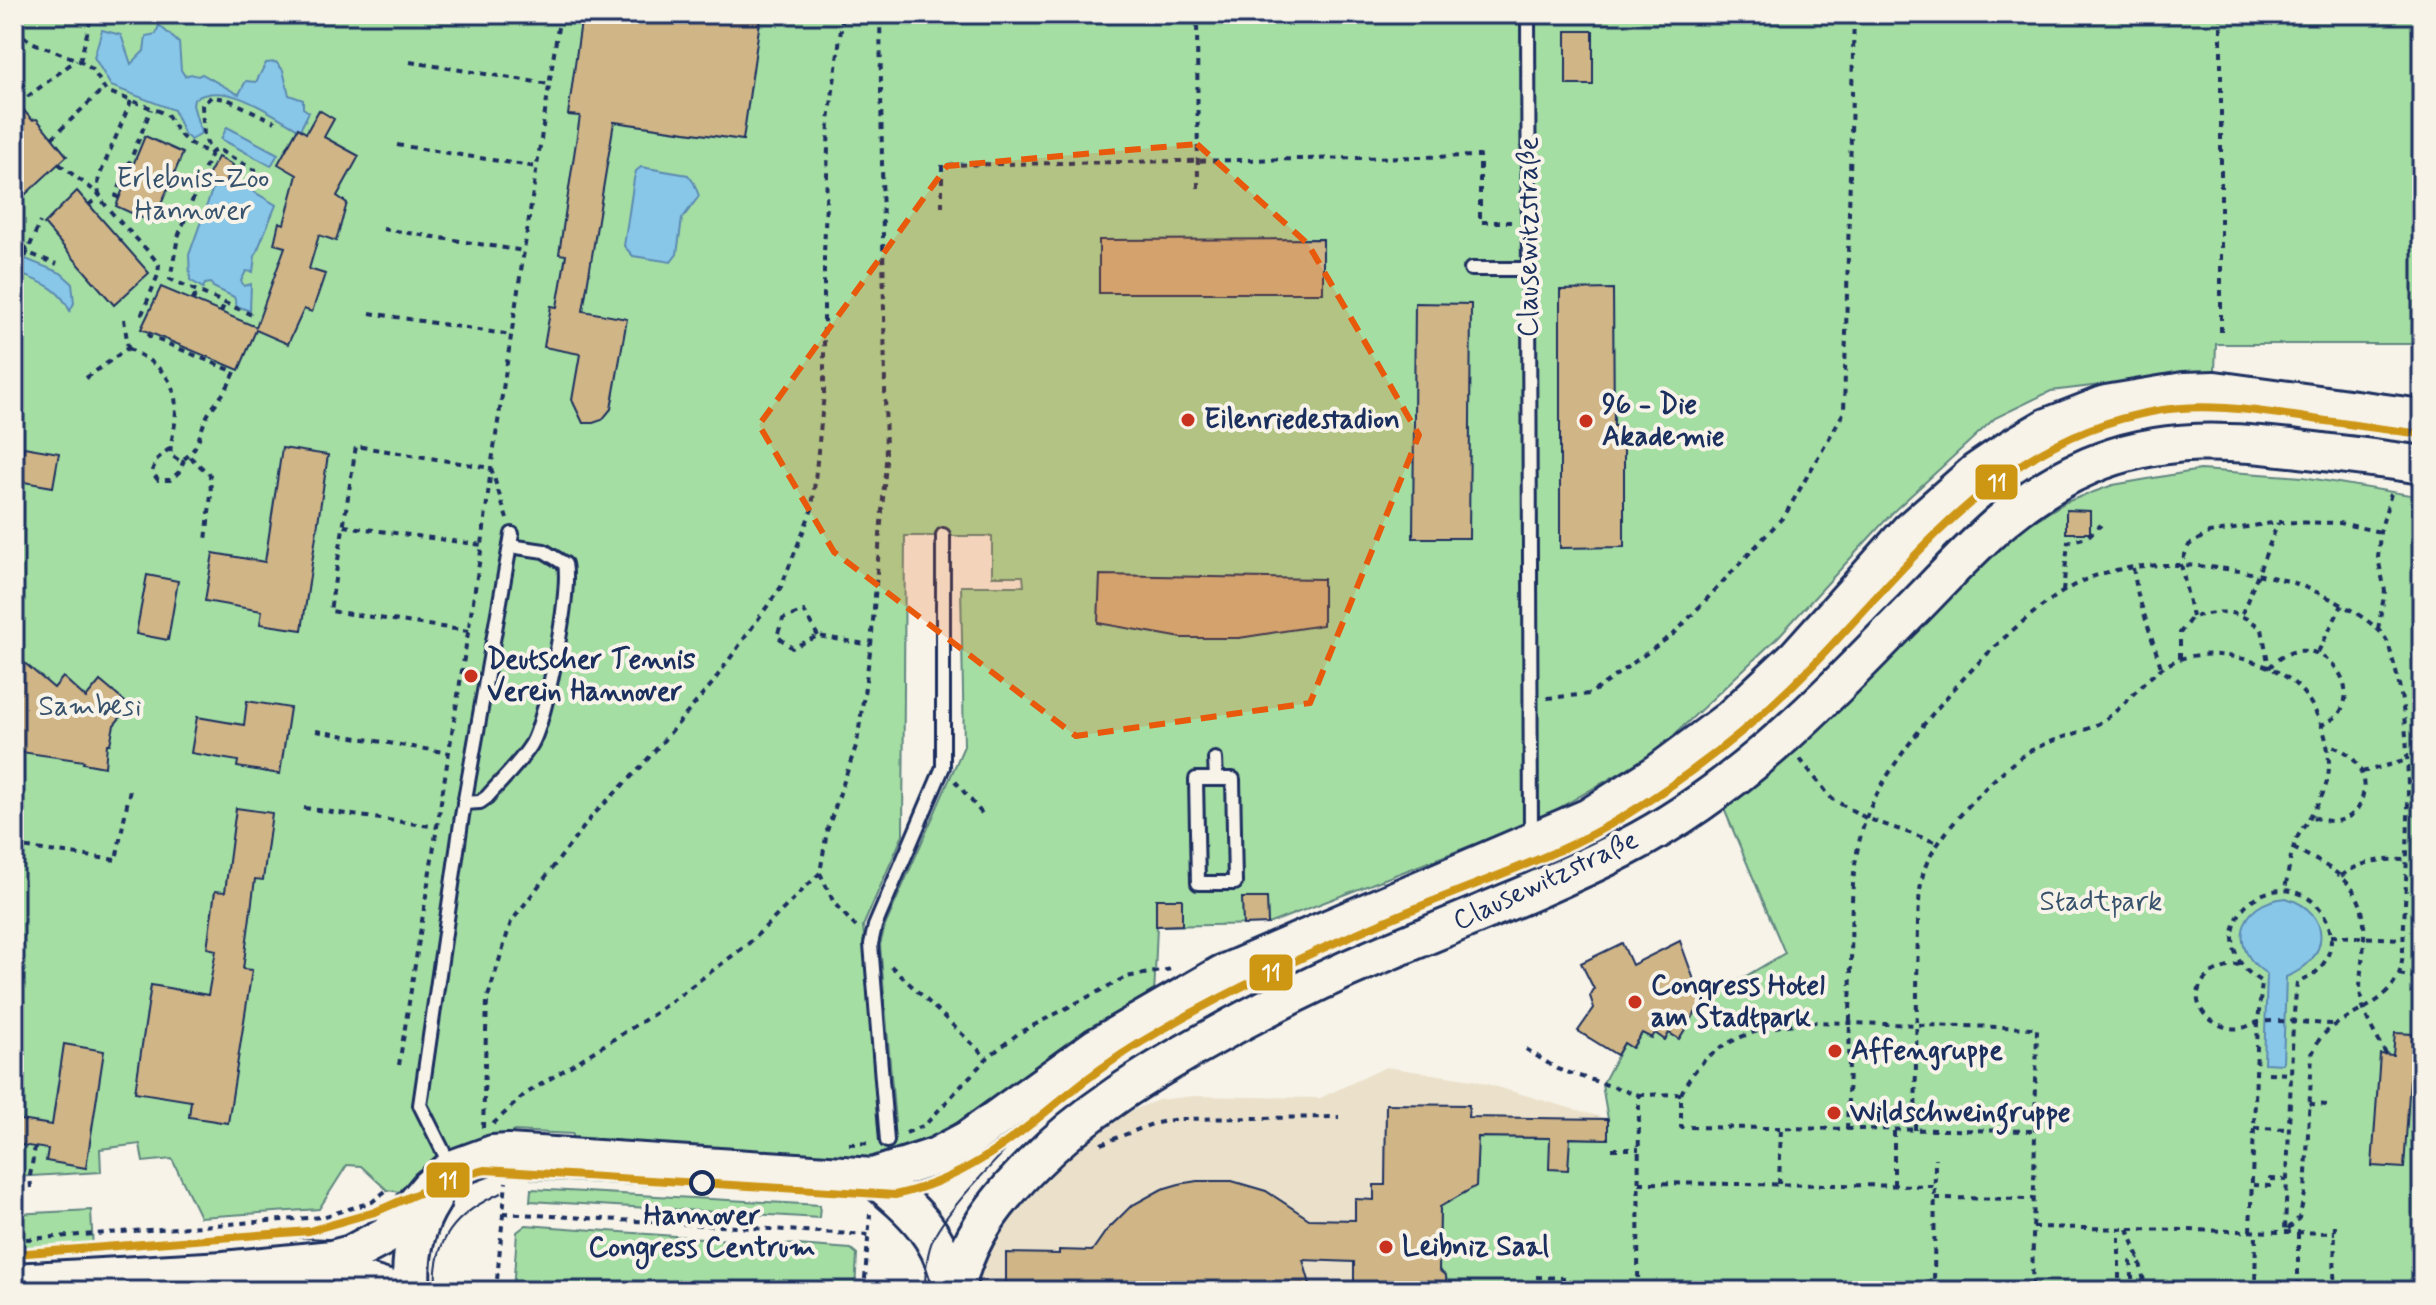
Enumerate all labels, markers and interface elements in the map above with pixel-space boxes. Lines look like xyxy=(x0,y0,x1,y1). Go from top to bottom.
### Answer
street label: Clausewitzstraße xyxy=(1511,137,1548,337)
park label: Erlebnis-Zoo Hannover xyxy=(117,161,269,230)
place label: 96 - Die Akademie xyxy=(1602,387,1725,456)
place label: Eilenriedestadion xyxy=(1204,402,1400,439)
marker: Eilenriedestadion xyxy=(1179,411,1197,429)
marker: 96 - Die Akademie xyxy=(1577,412,1595,430)
line badge: 11 xyxy=(1974,463,2019,501)
text: 11 xyxy=(1987,470,2007,498)
place label: Deutscher Tennis Verein Hannover xyxy=(487,642,696,711)
marker: Deutscher Tennis Verein Hannover xyxy=(462,667,480,685)
park label: Sambesi xyxy=(38,689,142,726)
street label: Clausewitzstraße xyxy=(1447,822,1645,940)
park label: Stadtpark xyxy=(2040,884,2162,921)
line badge: 11 xyxy=(1248,953,1294,992)
text: 11 xyxy=(1261,960,1281,988)
place label: Congress Hotel am Stadtpark xyxy=(1651,968,1825,1037)
marker: Congress Hotel am Stadtpark xyxy=(1626,993,1644,1011)
place label: Affengruppe xyxy=(1851,1033,2003,1071)
marker: Affengruppe xyxy=(1826,1042,1844,1060)
place label: Wildschweingruppe xyxy=(1850,1095,2071,1135)
marker: Wildschweingruppe xyxy=(1825,1104,1843,1122)
line badge: 11 xyxy=(425,1161,471,1199)
text: 11 xyxy=(438,1168,458,1196)
marker: Hannover Congress Centrum xyxy=(690,1171,714,1195)
place label: Hannover Congress Centrum xyxy=(588,1198,816,1270)
place label: Leibniz Saal xyxy=(1402,1229,1549,1266)
marker: Leibniz Saal xyxy=(1377,1238,1395,1256)

